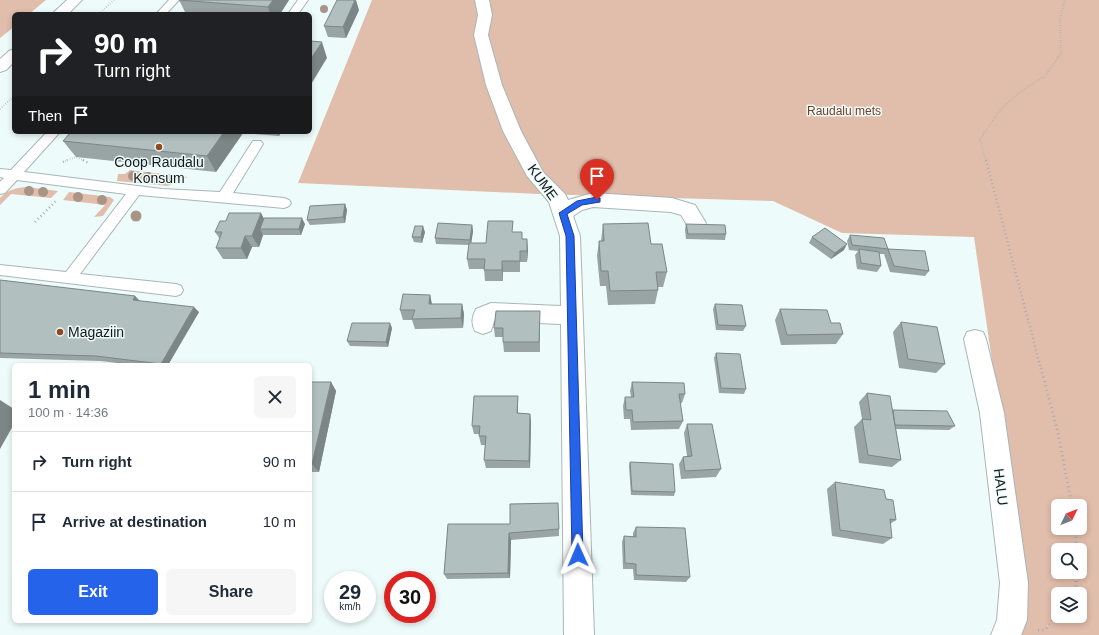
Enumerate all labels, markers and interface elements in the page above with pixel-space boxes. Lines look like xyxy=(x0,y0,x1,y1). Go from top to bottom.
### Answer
icon: right xyxy=(28,28,80,80)
text: 90 m xyxy=(94,28,158,59)
text: Turn right xyxy=(94,61,170,81)
icon: arrive xyxy=(70,104,92,126)
park label: Raudalu mets xyxy=(807,104,881,118)
text: Then xyxy=(28,107,62,124)
marker: Coop Raudalu Konsum xyxy=(154,142,164,152)
place label: Coop Raudalu Konsum xyxy=(114,154,204,186)
pin xyxy=(580,159,614,200)
street label: KUME xyxy=(525,161,561,203)
icon: arrive xyxy=(586,165,608,187)
place label: Magaziin xyxy=(68,324,124,340)
marker: Magaziin xyxy=(55,327,65,337)
text: 1 min xyxy=(28,376,91,403)
button: close xyxy=(254,376,296,418)
text: 100 m · 14:36 xyxy=(28,405,108,420)
icon: right xyxy=(28,451,50,473)
text: Turn right xyxy=(62,453,132,470)
text: 90 m xyxy=(263,453,296,470)
street label: HALU xyxy=(991,467,1011,507)
north arrow xyxy=(1051,499,1087,535)
map controls xyxy=(1051,499,1087,623)
icon: arrive xyxy=(28,511,50,533)
text: Arrive at destination xyxy=(62,513,207,530)
text: 10 m xyxy=(263,513,296,530)
position arrow xyxy=(557,534,599,576)
button: search xyxy=(1051,543,1087,579)
button: Exit xyxy=(28,569,158,615)
button: Share xyxy=(166,569,296,615)
speed limit sign: 30 xyxy=(384,571,436,623)
text: 29 xyxy=(339,581,361,603)
button: layers xyxy=(1051,587,1087,623)
text: km/h xyxy=(339,601,361,612)

